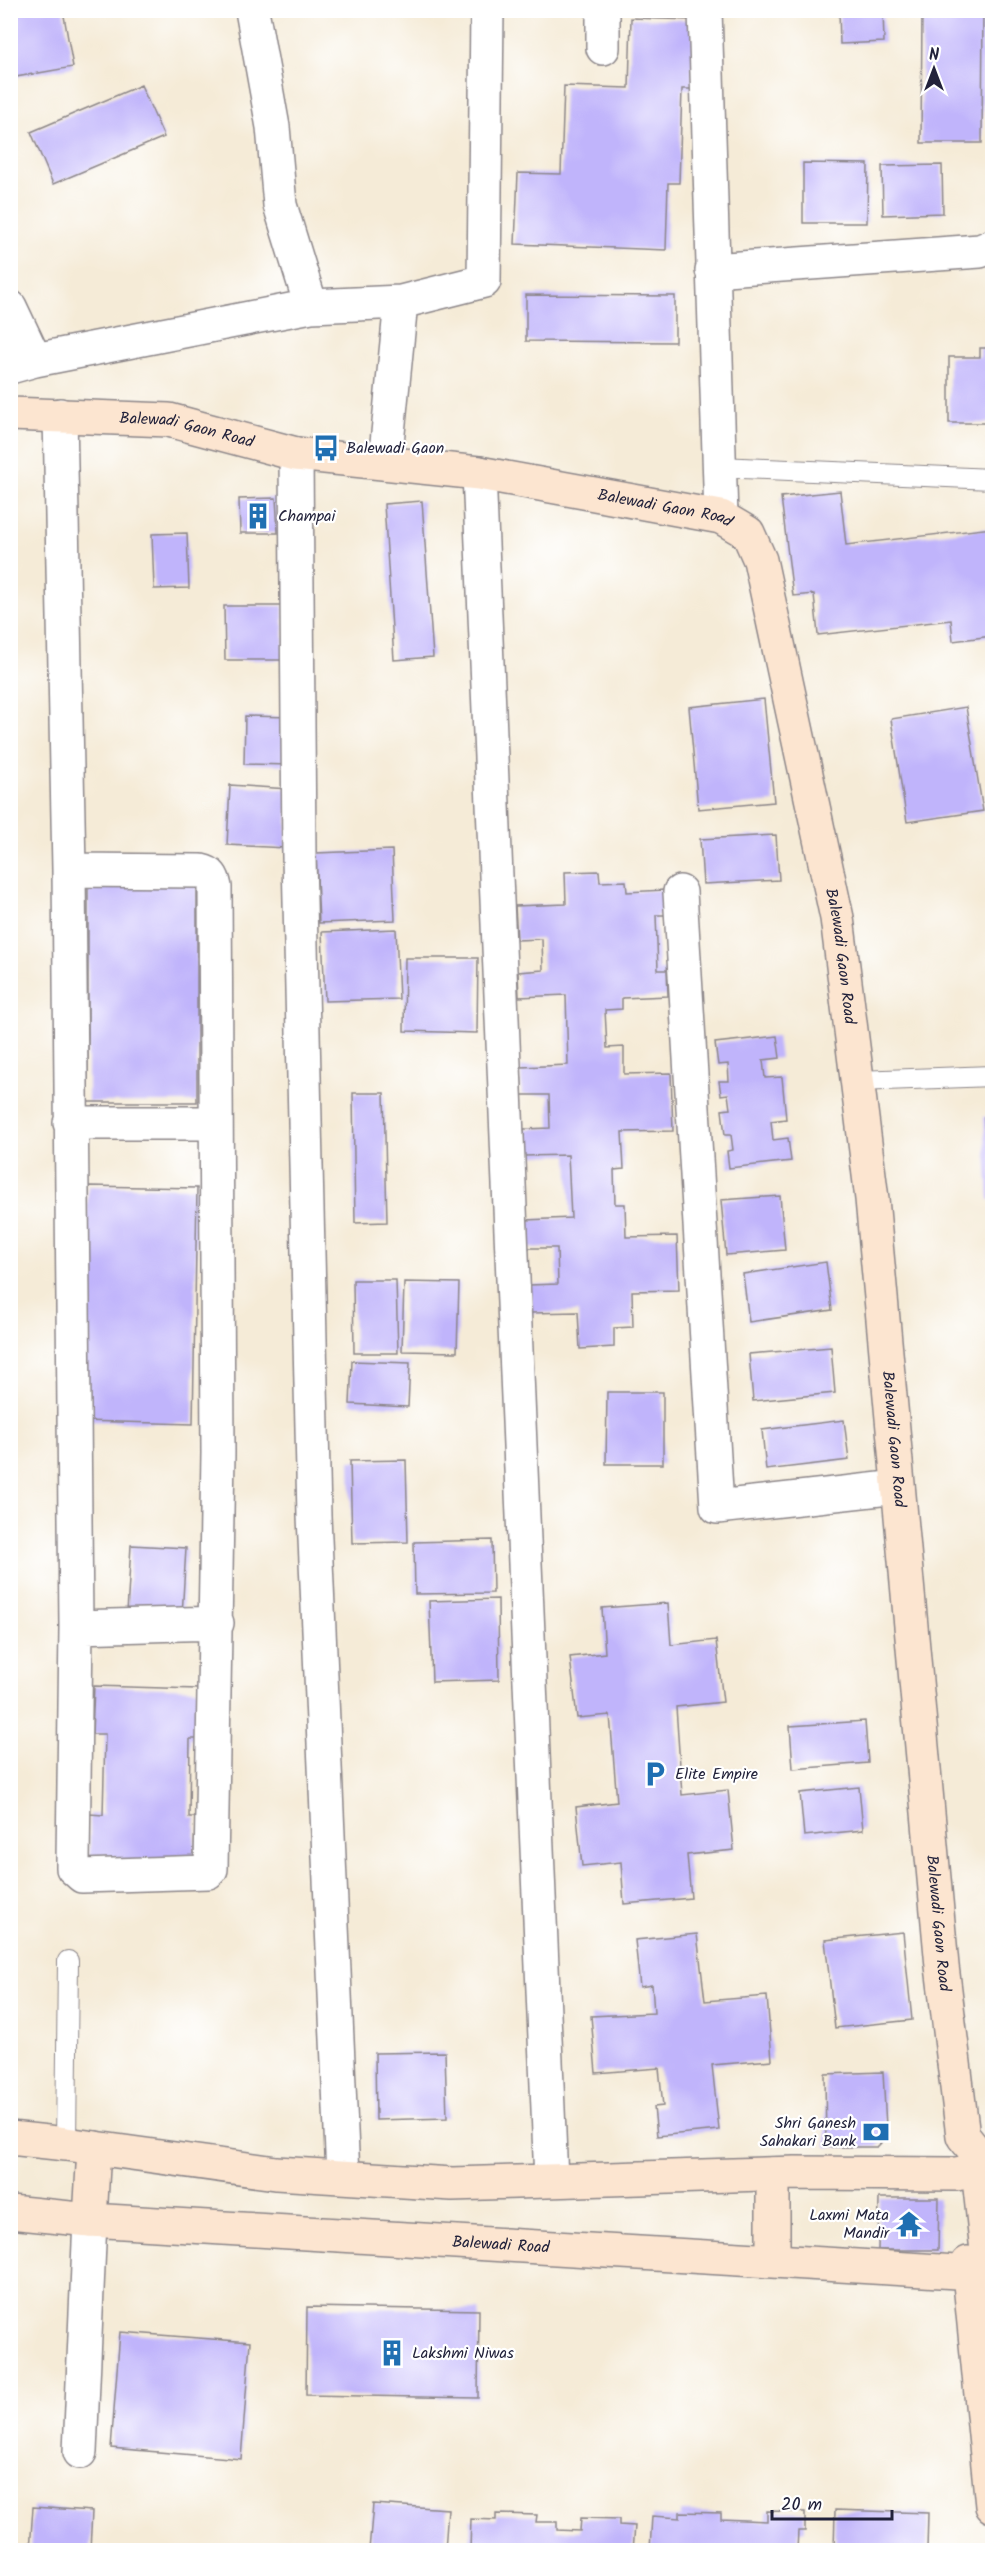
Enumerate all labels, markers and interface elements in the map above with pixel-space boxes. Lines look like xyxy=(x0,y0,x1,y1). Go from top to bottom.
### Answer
north arrow xyxy=(904,39,964,99)
text: N xyxy=(929,43,939,68)
street label: Balewadi Gaon Road xyxy=(119,406,258,455)
bus stop icon: Balewadi Gaon xyxy=(311,433,341,463)
place label: Balewadi Gaon xyxy=(346,436,444,461)
street label: Balewadi Gaon Road xyxy=(596,482,739,534)
building icon: Champai xyxy=(243,501,273,531)
place label: Champai xyxy=(278,504,337,529)
street label: Balewadi Gaon Road xyxy=(818,886,863,1027)
street label: Balewadi Gaon Road xyxy=(875,1370,913,1510)
parking icon: Elite Empire xyxy=(640,1759,670,1789)
place label: Elite Empire xyxy=(675,1762,758,1787)
street label: Balewadi Gaon Road xyxy=(919,1854,958,1994)
place label: Shri Ganesh Sahakari Bank xyxy=(760,2111,856,2154)
bank icon: Shri Ganesh Sahakari Bank xyxy=(861,2117,891,2147)
place label: Laxmi Mata Mandir xyxy=(809,2203,891,2246)
temple icon: Laxmi Mata Mandir xyxy=(894,2209,924,2239)
street label: Balewadi Road xyxy=(451,2229,551,2260)
building icon: Lakshmi Niwas xyxy=(377,2338,407,2368)
place label: Lakshmi Niwas xyxy=(412,2341,514,2366)
scale bar xyxy=(772,2483,892,2521)
text: 20 m xyxy=(781,2491,822,2520)

